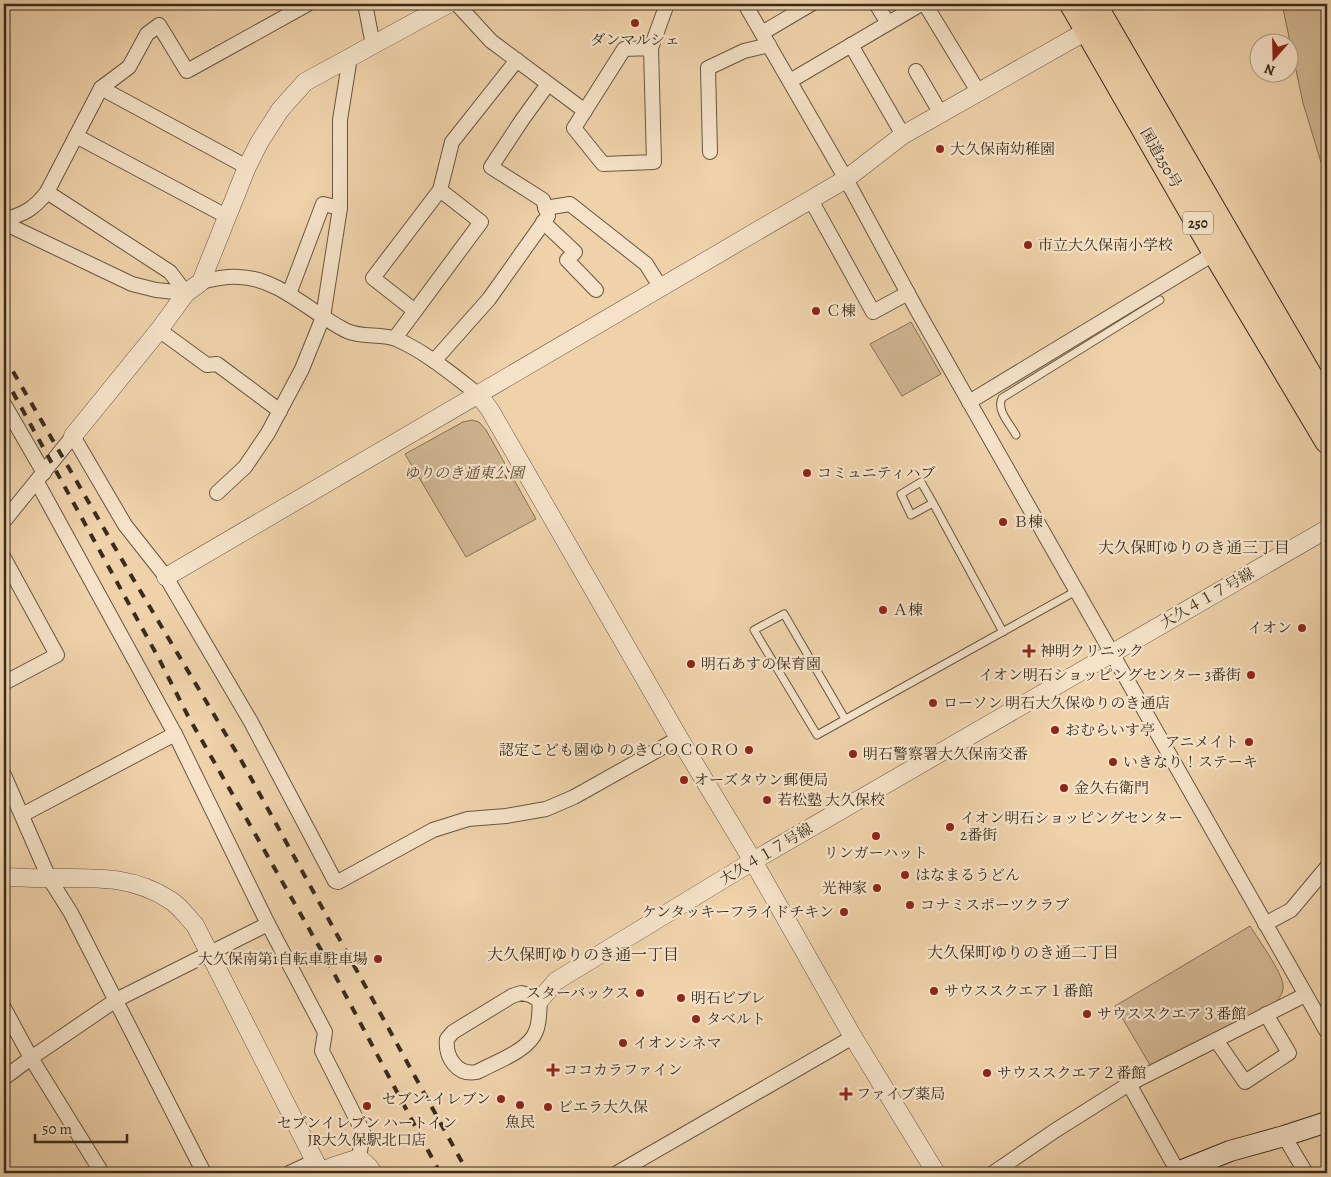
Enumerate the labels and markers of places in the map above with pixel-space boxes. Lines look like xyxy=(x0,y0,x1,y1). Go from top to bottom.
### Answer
marker: ダンマルシェ xyxy=(629,17,641,29)
place label: ダンマルシェ xyxy=(590,30,680,50)
place label: 大久保南幼稚園 xyxy=(950,139,1055,159)
marker: 大久保南幼稚園 xyxy=(934,143,946,155)
place label: 市立大久保南小学校 xyxy=(1038,235,1173,255)
marker: 市立大久保南小学校 xyxy=(1022,239,1034,251)
place label: Ｃ棟 xyxy=(826,301,856,321)
marker: Ｃ棟 xyxy=(810,305,822,317)
place label: コミュニティハブ xyxy=(817,463,936,483)
marker: コミュニティハブ xyxy=(801,467,813,479)
place label: Ｂ棟 xyxy=(1013,512,1043,532)
marker: Ｂ棟 xyxy=(997,516,1009,528)
place label: Ａ棟 xyxy=(893,600,923,620)
marker: Ａ棟 xyxy=(877,604,889,616)
place label: イオン xyxy=(1247,618,1292,638)
marker: イオン xyxy=(1296,622,1308,634)
place label: 神明クリニック xyxy=(1040,641,1144,661)
marker: 神明クリニック xyxy=(1022,644,1036,658)
place label: 明石あすの保育園 xyxy=(701,654,821,674)
marker: 明石あすの保育園 xyxy=(685,658,697,670)
place label: イオン明石ショッピングセンター 3番街 xyxy=(978,665,1241,685)
marker: イオン明石ショッピングセンター 3番街 xyxy=(1245,669,1257,681)
place label: ローソン 明石大久保ゆりのき通店 xyxy=(943,693,1170,713)
marker: ローソン 明石大久保ゆりのき通店 xyxy=(927,697,939,709)
place label: おむらいす亭 xyxy=(1065,720,1155,740)
marker: おむらいす亭 xyxy=(1049,724,1061,736)
place label: アニメイト xyxy=(1165,732,1239,752)
marker: アニメイト xyxy=(1243,736,1255,748)
place label: 認定こども園ゆりのきＣＯＣＯＲＯ xyxy=(499,740,739,760)
marker: 認定こども園ゆりのきＣＯＣＯＲＯ xyxy=(743,744,755,756)
place label: 明石警察署大久保南交番 xyxy=(863,744,1028,764)
marker: 明石警察署大久保南交番 xyxy=(847,748,859,760)
place label: いきなり！ステーキ xyxy=(1123,752,1258,772)
marker: いきなり！ステーキ xyxy=(1107,756,1119,768)
place label: オーズタウン郵便局 xyxy=(694,770,828,790)
marker: オーズタウン郵便局 xyxy=(678,774,690,786)
place label: 金久右衛門 xyxy=(1074,778,1149,798)
marker: 金久右衛門 xyxy=(1058,782,1070,794)
place label: 若松塾 大久保校 xyxy=(777,790,885,810)
marker: 若松塾 大久保校 xyxy=(761,794,773,806)
place label: イオン明石ショッピングセンター 2番街 xyxy=(960,808,1183,845)
marker: イオン明石ショッピングセンター 2番街 xyxy=(944,821,956,833)
marker: リンガーハット xyxy=(870,830,882,842)
place label: リンガーハット xyxy=(824,843,928,863)
place label: はなまるうどん xyxy=(915,865,1020,885)
marker: はなまるうどん xyxy=(899,869,911,881)
place label: 光神家 xyxy=(822,878,867,898)
marker: 光神家 xyxy=(871,882,883,894)
place label: コナミスポーツクラブ xyxy=(920,895,1069,915)
marker: コナミスポーツクラブ xyxy=(904,899,916,911)
place label: ケンタッキーフライドチキン xyxy=(642,902,834,922)
marker: ケンタッキーフライドチキン xyxy=(838,906,850,918)
place label: 大久保南第1自転車駐車場 xyxy=(198,949,368,969)
marker: 大久保南第1自転車駐車場 xyxy=(372,953,384,965)
place label: サウススクエア１番館 xyxy=(944,981,1093,1001)
place label: スターバックス xyxy=(526,983,630,1003)
marker: サウススクエア１番館 xyxy=(928,985,940,997)
marker: スターバックス xyxy=(634,987,646,999)
place label: 明石ビブレ xyxy=(691,988,765,1008)
marker: 明石ビブレ xyxy=(675,992,687,1004)
place label: サウススクエア３番館 xyxy=(1097,1004,1246,1024)
marker: サウススクエア３番館 xyxy=(1081,1008,1093,1020)
place label: タベルト xyxy=(706,1009,766,1029)
marker: タベルト xyxy=(690,1013,702,1025)
place label: イオンシネマ xyxy=(633,1033,722,1053)
marker: イオンシネマ xyxy=(617,1037,629,1049)
place label: ココカラファイン xyxy=(563,1060,683,1080)
place label: サウススクエア２番館 xyxy=(997,1063,1146,1083)
marker: ココカラファイン xyxy=(547,1064,559,1076)
marker: サウススクエア２番館 xyxy=(981,1067,993,1079)
place label: ファイブ薬局 xyxy=(856,1084,945,1104)
marker: ファイブ薬局 xyxy=(840,1088,852,1100)
place label: セブン-イレブン xyxy=(381,1089,491,1109)
marker: セブン-イレブン xyxy=(495,1093,507,1105)
place label: ビエラ大久保 xyxy=(558,1097,648,1117)
marker: 魚民 xyxy=(514,1099,526,1111)
marker: セブンイレブン ハートイン JR大久保駅北口店 xyxy=(361,1100,373,1112)
marker: ビエラ大久保 xyxy=(542,1101,554,1113)
place label: 魚民 xyxy=(505,1112,535,1132)
place label: セブンイレブン ハートイン JR大久保駅北口店 xyxy=(277,1113,457,1150)

